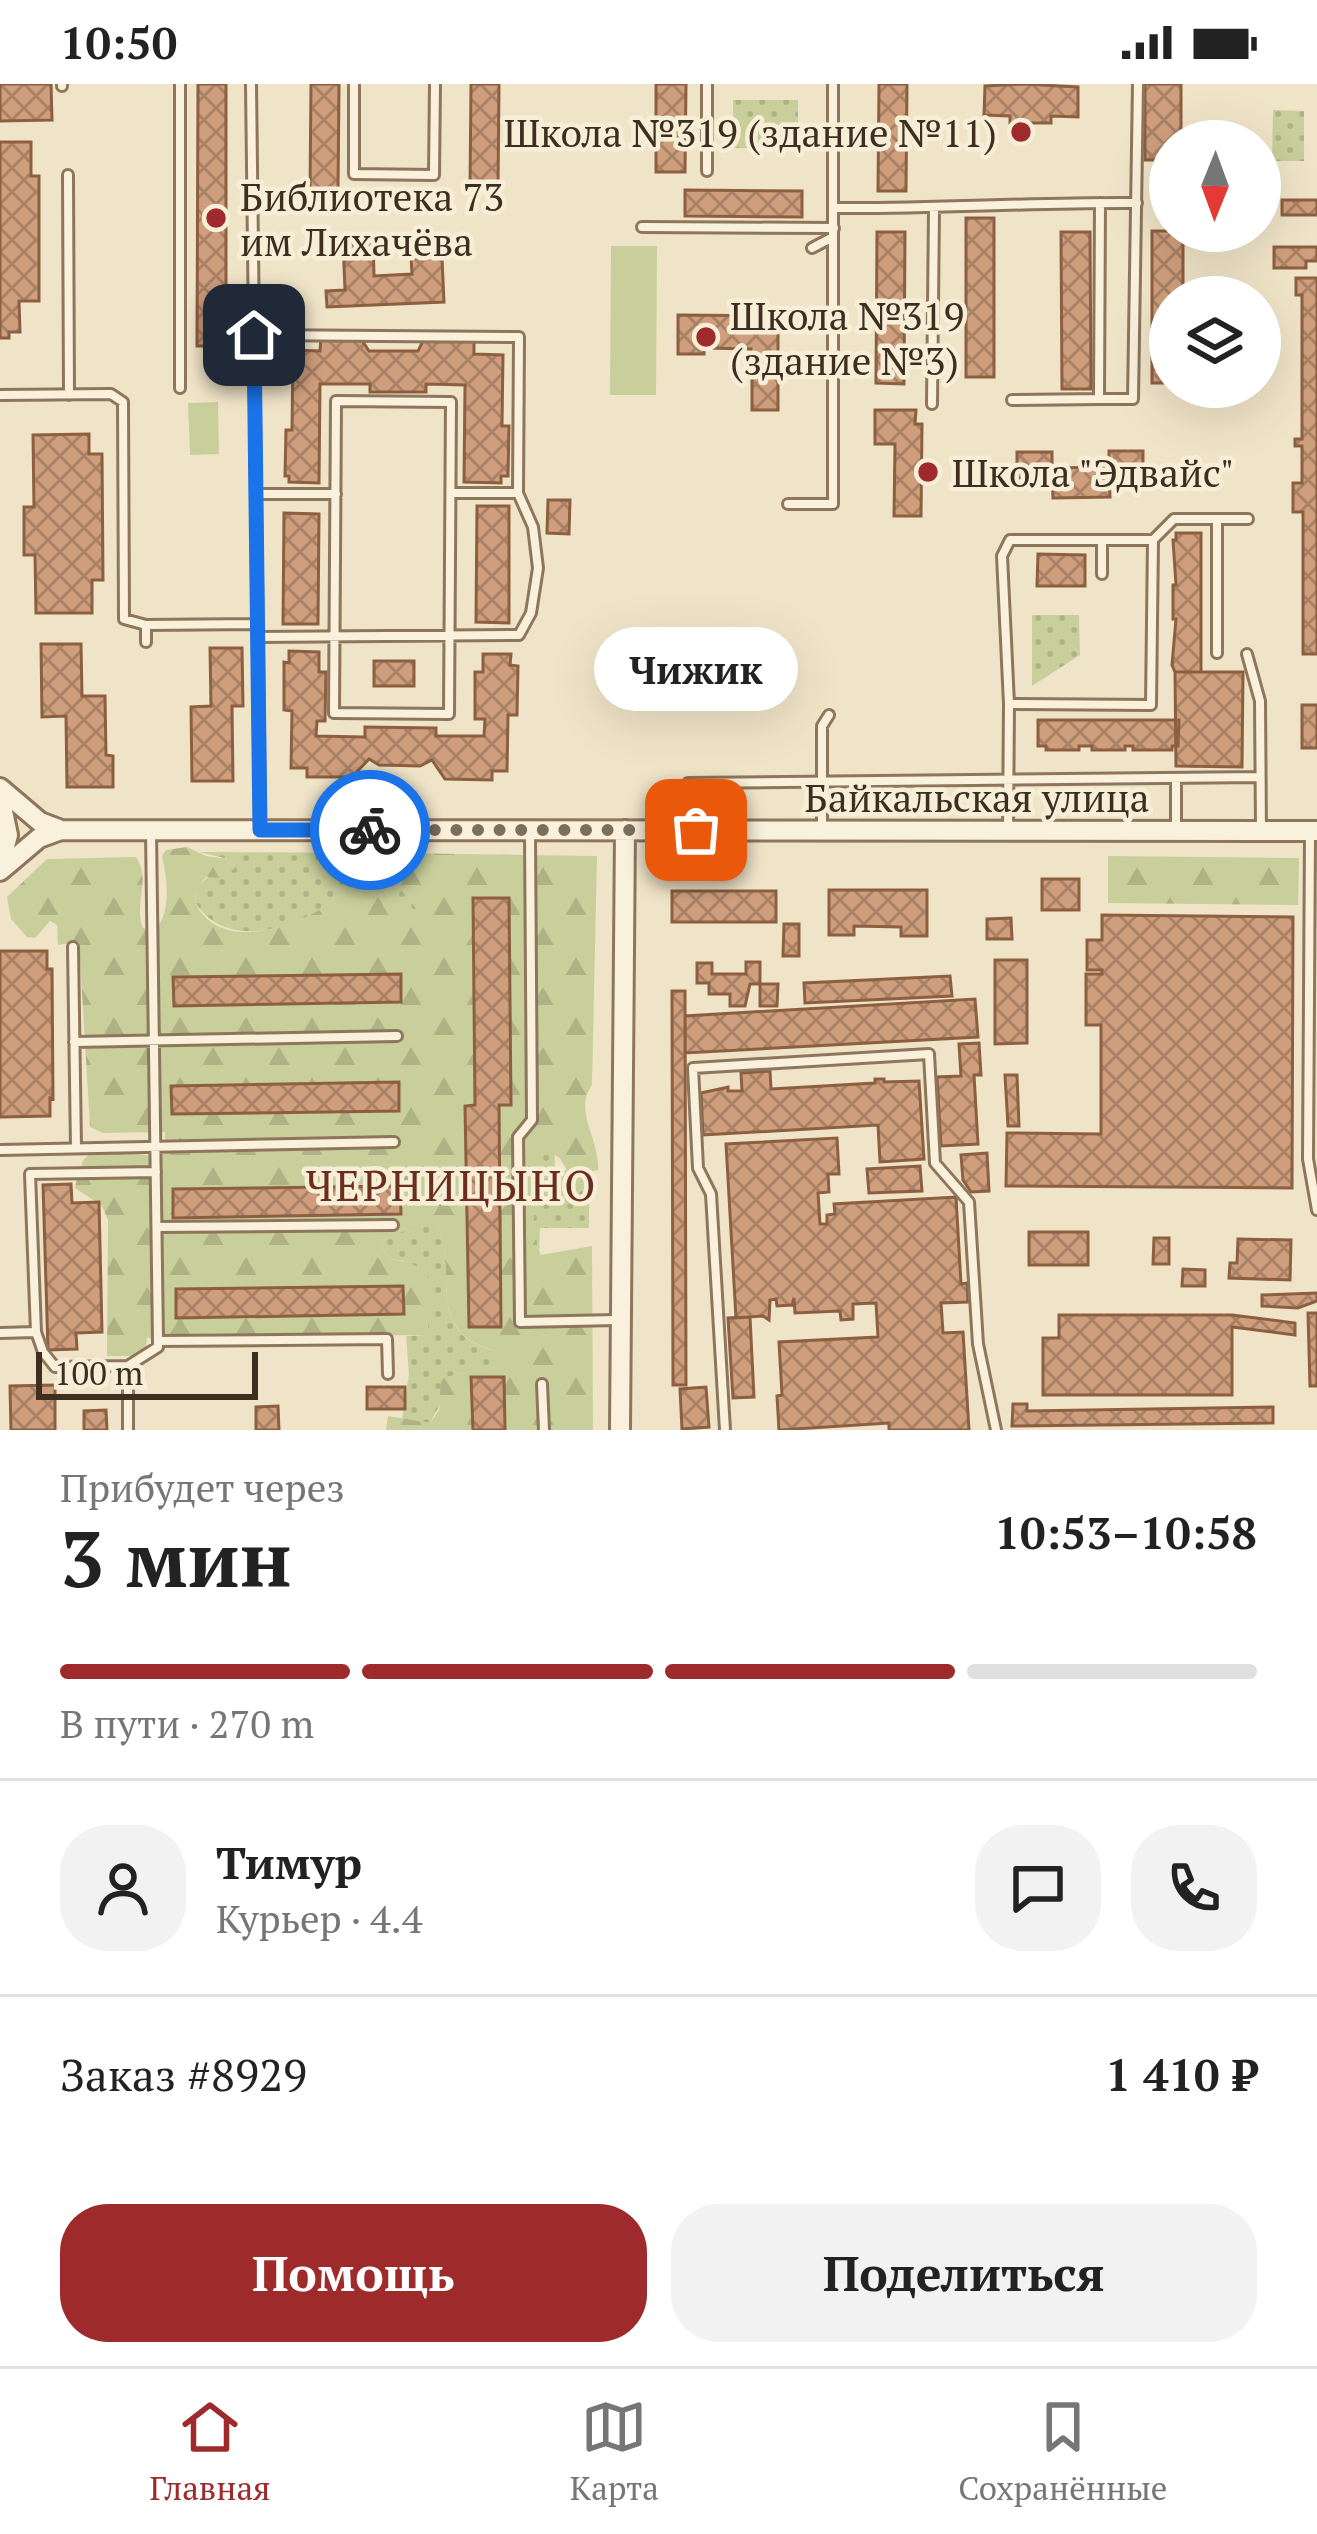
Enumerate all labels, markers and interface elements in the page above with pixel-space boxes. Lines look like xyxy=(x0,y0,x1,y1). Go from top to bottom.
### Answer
text: 10:50 xyxy=(60,12,177,72)
place label: Школа №319 (здание №11) xyxy=(504,106,997,158)
marker: Школа №319 (здание №11) xyxy=(1008,119,1034,145)
north arrow xyxy=(1149,120,1281,252)
map controls xyxy=(1149,120,1281,408)
place label: Библиотека 73 им Лихачёва xyxy=(240,170,504,267)
marker: Библиотека 73 им Лихачёва xyxy=(203,205,229,231)
button: layers xyxy=(1149,276,1281,408)
pin xyxy=(203,284,305,386)
place label: Школа №319 (здание №3) xyxy=(730,289,964,386)
icon: home xyxy=(221,302,287,368)
marker: Школа №319 (здание №3) xyxy=(693,324,719,350)
place label: Школа "Эдвайс" xyxy=(952,446,1235,498)
marker: Школа "Эдвайс" xyxy=(915,459,941,485)
callout: Чижик xyxy=(594,626,798,710)
text: Чижик xyxy=(629,643,763,695)
courier xyxy=(310,770,430,890)
street label: Байкальская улица xyxy=(805,771,1149,823)
pin xyxy=(645,779,747,881)
icon: bike xyxy=(337,797,403,863)
icon: bag xyxy=(663,797,729,863)
district label: ЧЕРНИЦЫНО xyxy=(306,1157,598,1213)
scale bar xyxy=(36,1346,258,1399)
text: 100 m xyxy=(54,1351,143,1394)
text: Прибудет через xyxy=(60,1461,345,1513)
text: 10:53–10:58 xyxy=(995,1502,1257,1562)
text: 3 мин xyxy=(60,1506,292,1609)
text: В пути · 270 m xyxy=(60,1697,314,1749)
button: person xyxy=(60,1825,186,1951)
button: chat xyxy=(975,1825,1101,1951)
button: phone xyxy=(1131,1825,1257,1951)
text: Тимур xyxy=(216,1832,362,1892)
text: Курьер · 4.4 xyxy=(216,1892,422,1944)
text: Заказ #8929 xyxy=(60,2044,307,2104)
text: 1 410 ₽ xyxy=(1106,2044,1257,2104)
button: Помощь xyxy=(60,2204,647,2342)
button: Поделиться xyxy=(671,2204,1257,2342)
tab: Главная xyxy=(150,2394,271,2509)
tab: Карта xyxy=(570,2394,659,2509)
tab: Сохранённые xyxy=(958,2394,1167,2509)

